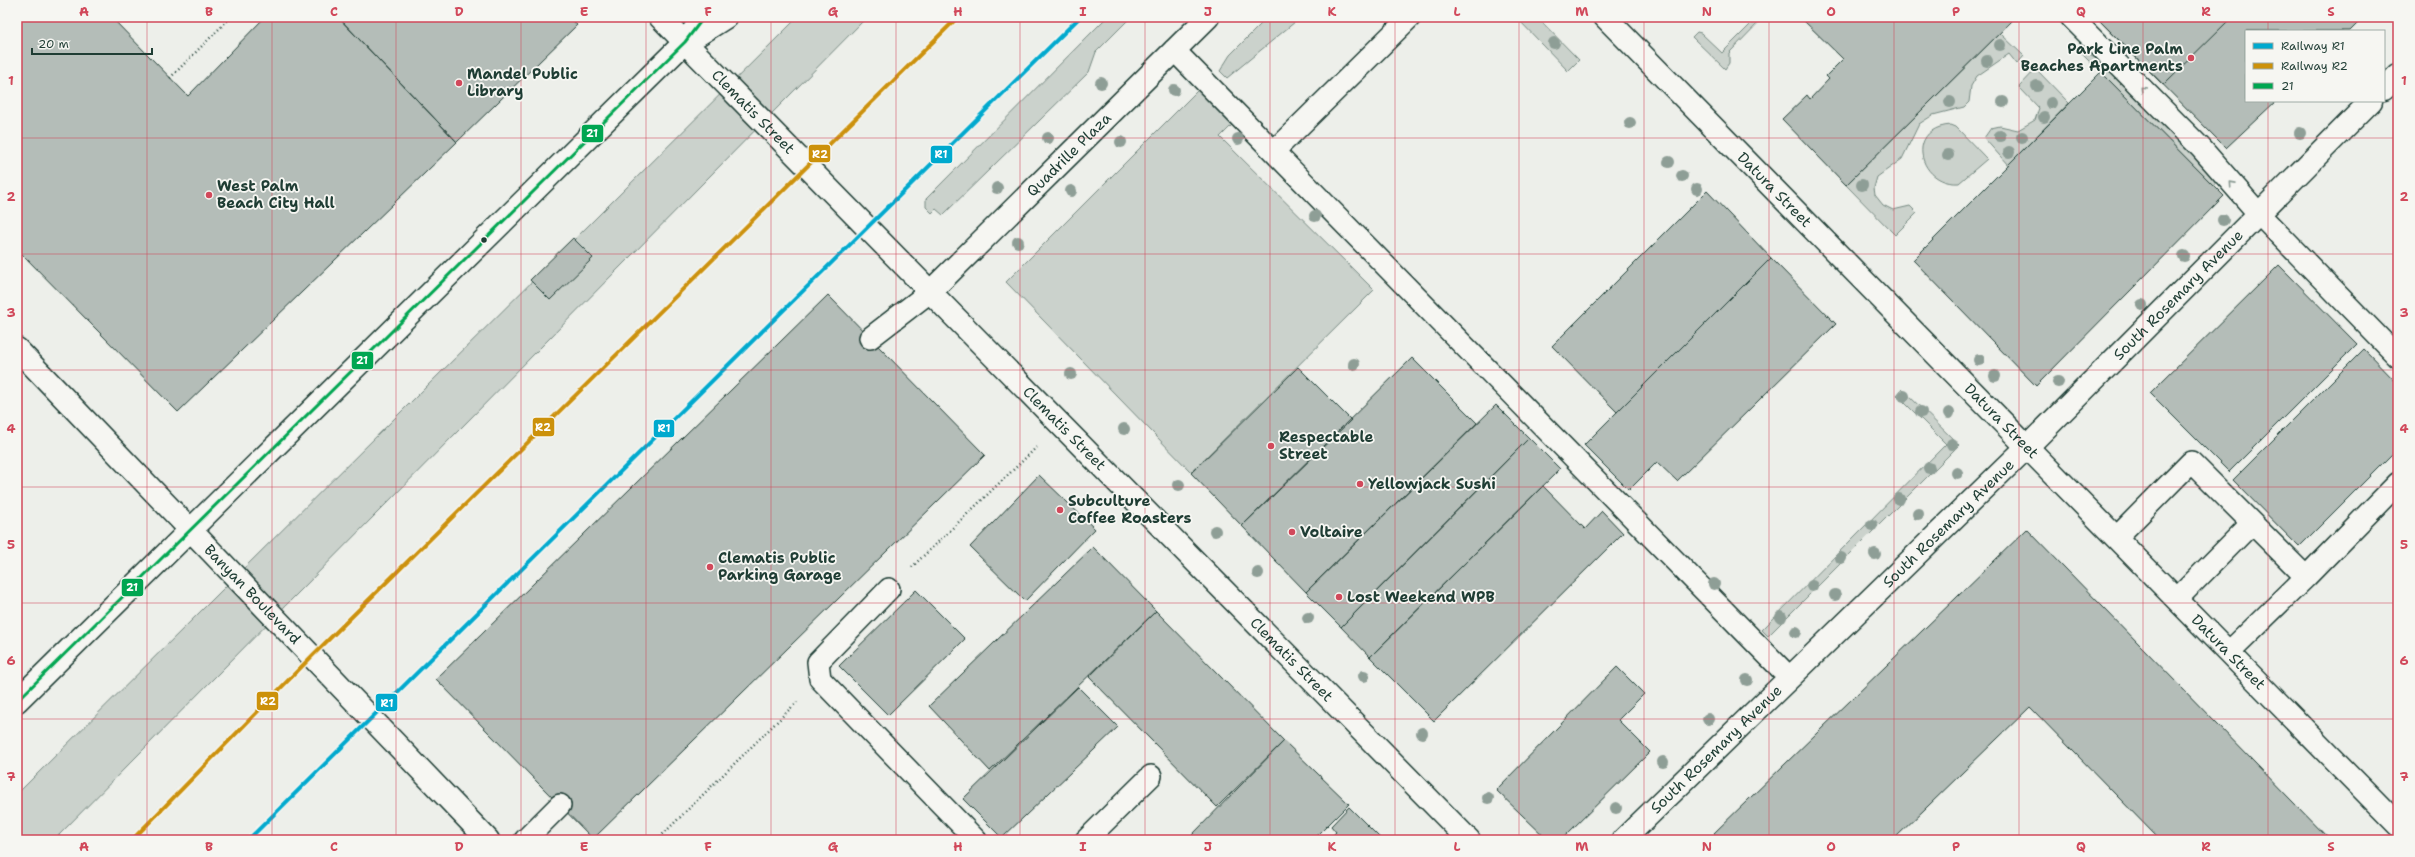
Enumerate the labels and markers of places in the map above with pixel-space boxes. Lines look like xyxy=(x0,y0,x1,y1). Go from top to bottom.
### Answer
place label: Park Line Palm Beaches Apartments xyxy=(2021,39,2183,76)
marker: Park Line Palm Beaches Apartments xyxy=(2186,53,2196,63)
place label: Mandel Public Library xyxy=(467,64,578,101)
marker: Mandel Public Library xyxy=(454,78,464,88)
place label: West Palm Beach City Hall xyxy=(217,176,335,213)
marker: West Palm Beach City Hall xyxy=(204,190,214,200)
unlabelled marker xyxy=(479,235,489,245)
place label: Respectable Street xyxy=(1279,427,1373,464)
marker: Respectable Street xyxy=(1266,441,1276,451)
place label: Yellowjack Sushi xyxy=(1368,474,1496,494)
marker: Yellowjack Sushi xyxy=(1355,479,1365,489)
place label: Subculture Coffee Roasters xyxy=(1068,491,1191,528)
marker: Subculture Coffee Roasters xyxy=(1055,505,1065,515)
place label: Voltaire xyxy=(1300,522,1363,542)
marker: Voltaire xyxy=(1287,527,1297,537)
place label: Clematis Public Parking Garage xyxy=(718,548,842,585)
marker: Clematis Public Parking Garage xyxy=(705,562,715,572)
place label: Lost Weekend WPB xyxy=(1347,587,1495,607)
marker: Lost Weekend WPB xyxy=(1334,592,1344,602)

